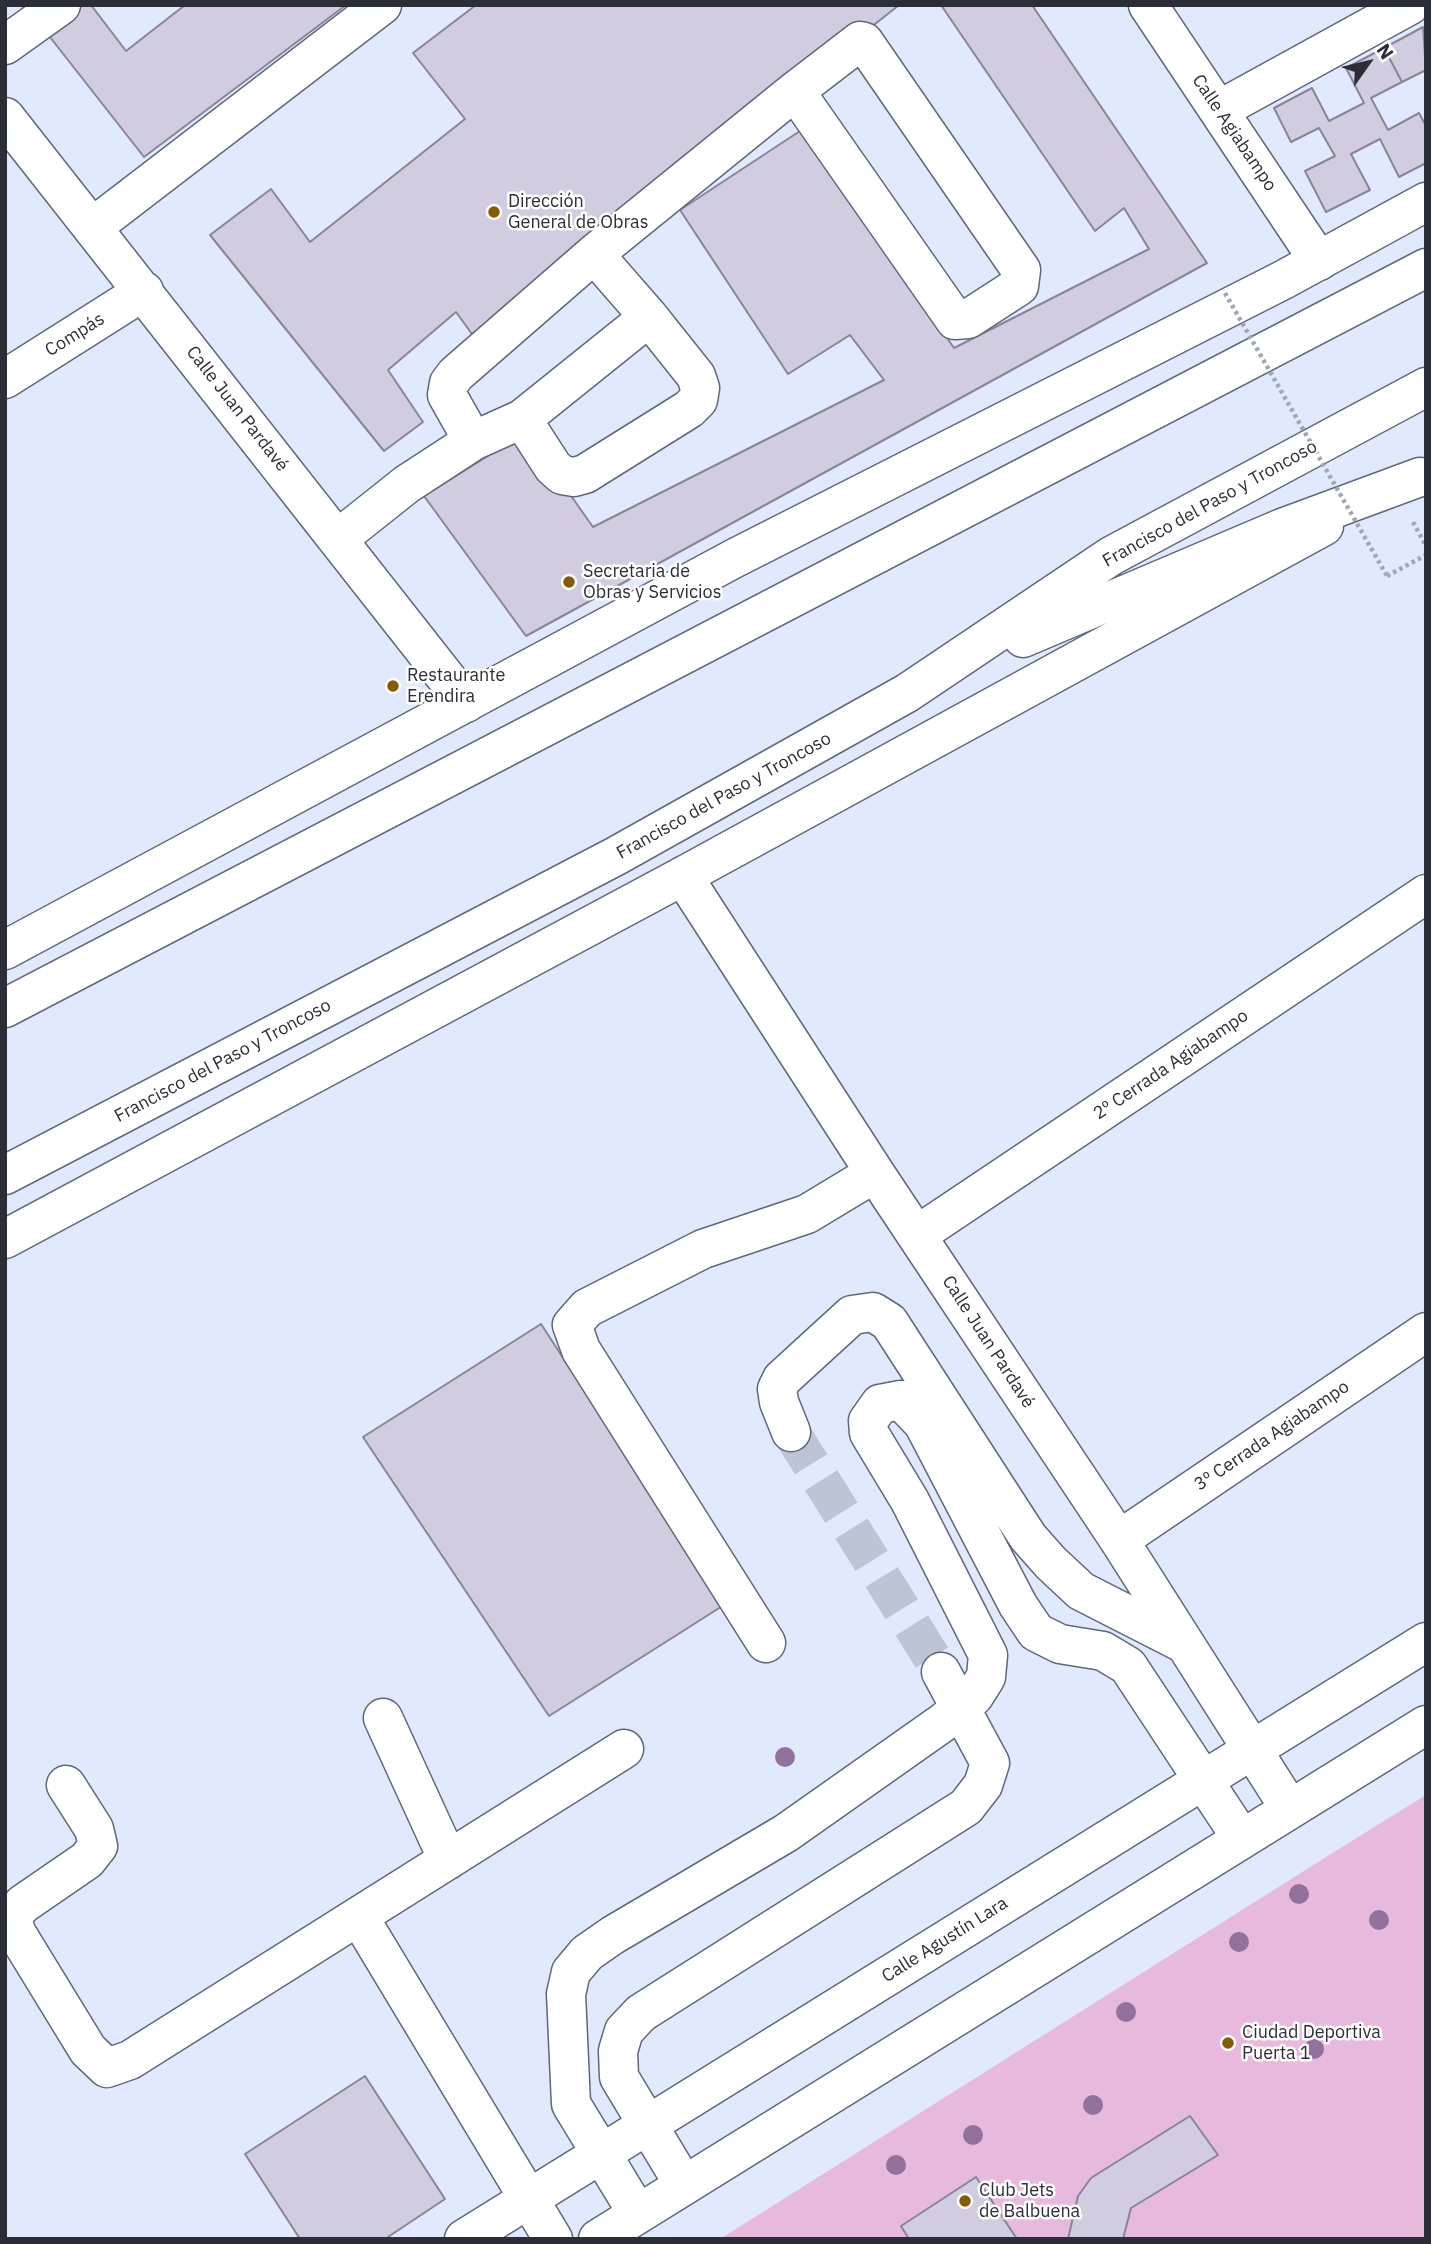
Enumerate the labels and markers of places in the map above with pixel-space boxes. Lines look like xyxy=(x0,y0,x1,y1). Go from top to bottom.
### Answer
place label: Dirección General de Obras xyxy=(508,191,648,234)
marker: Dirección General de Obras xyxy=(486,204,502,220)
place label: Secretaria de Obras y Servicios xyxy=(583,561,721,604)
marker: Secretaria de Obras y Servicios xyxy=(561,574,577,590)
place label: Restaurante Erendira xyxy=(407,665,505,708)
marker: Restaurante Erendira xyxy=(385,678,401,694)
place label: Ciudad Deportiva Puerta 1 xyxy=(1242,2022,1381,2064)
marker: Ciudad Deportiva Puerta 1 xyxy=(1220,2035,1236,2051)
place label: Club Jets de Balbuena xyxy=(979,2180,1080,2222)
marker: Club Jets de Balbuena xyxy=(957,2193,973,2209)

